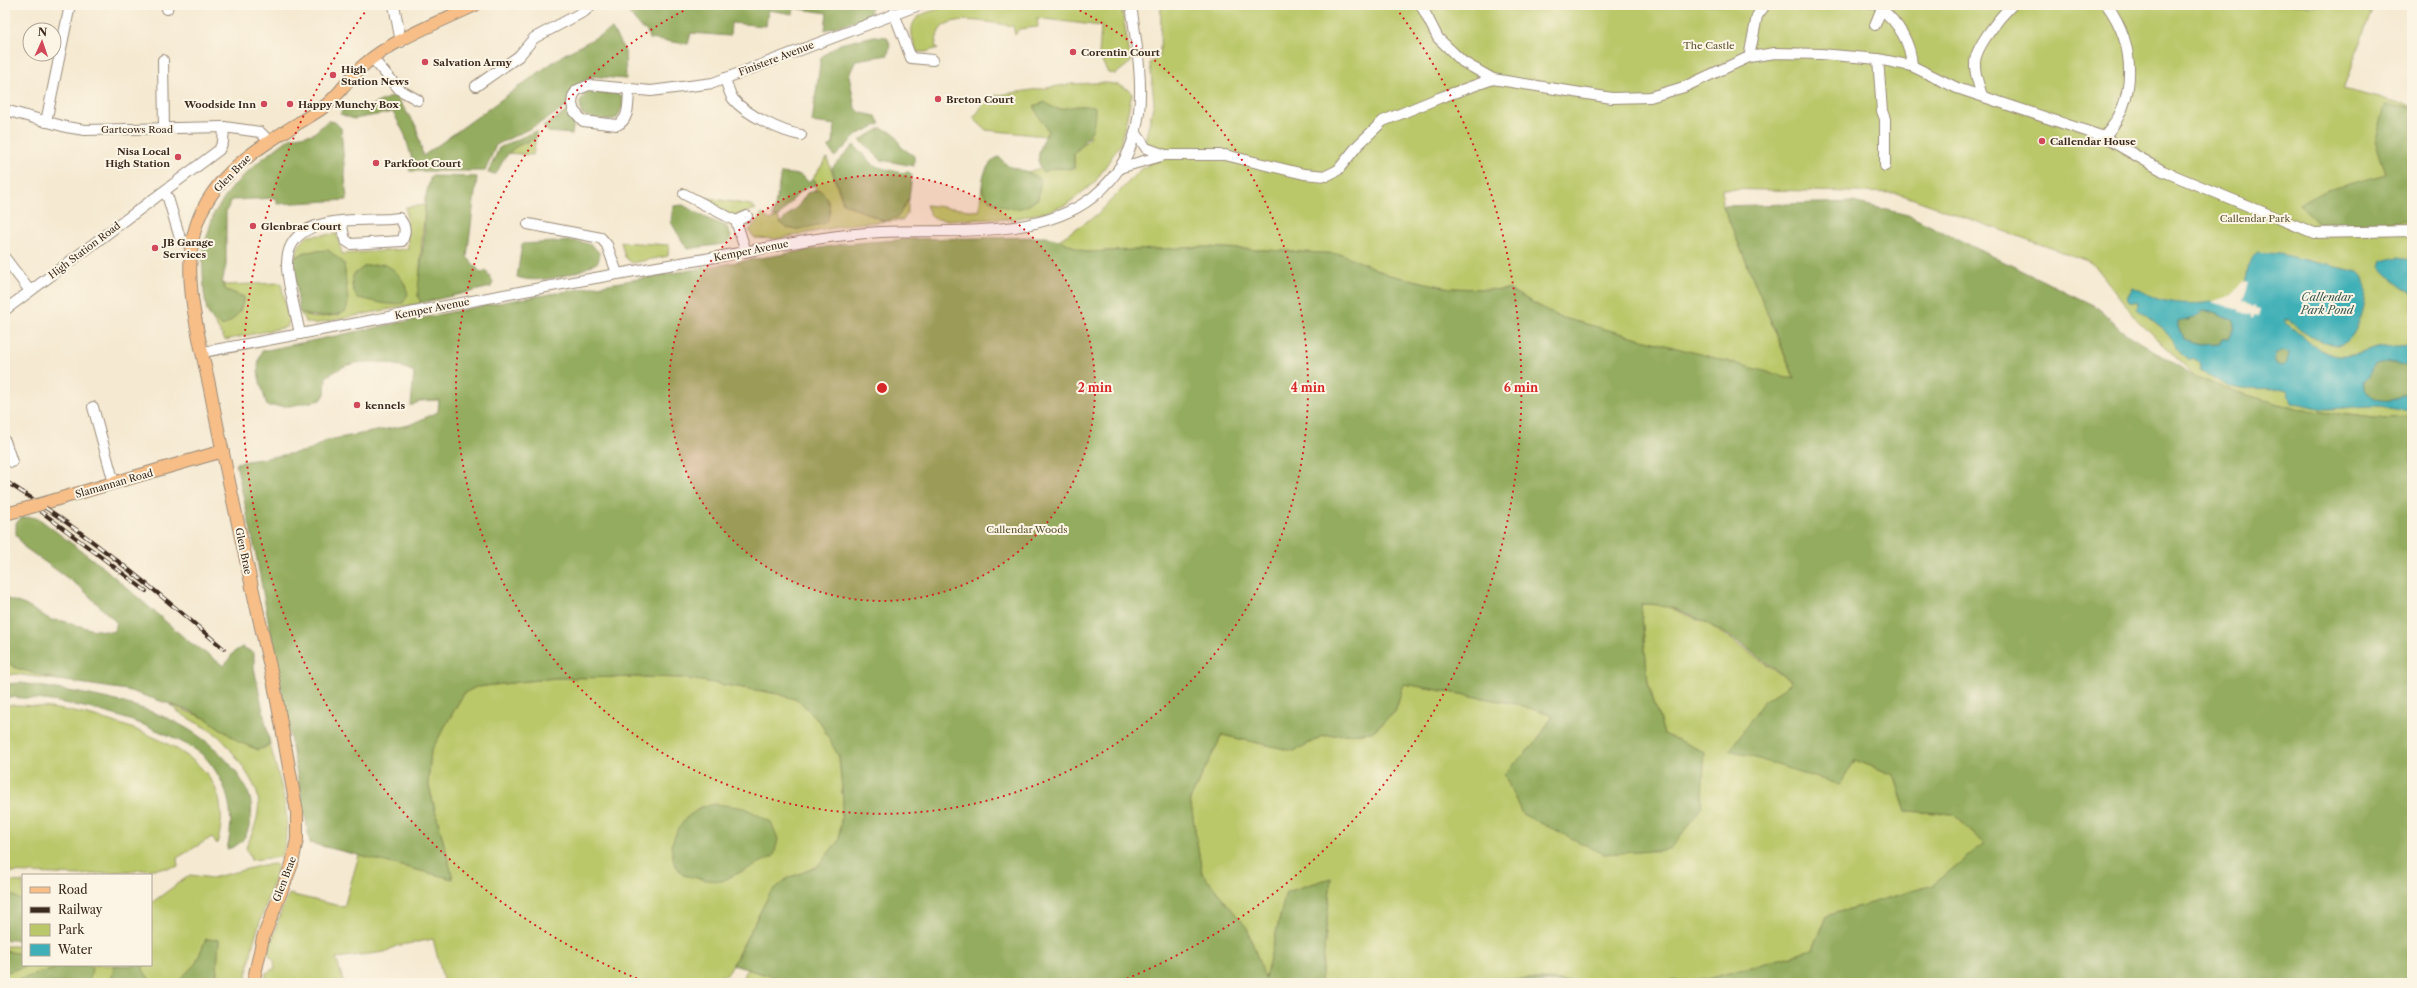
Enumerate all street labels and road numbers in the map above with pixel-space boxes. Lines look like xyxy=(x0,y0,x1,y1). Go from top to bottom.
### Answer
street label: Finistere Avenue xyxy=(737,38,816,79)
street label: Gartcows Road xyxy=(101,123,173,136)
street label: Glen Brae xyxy=(211,151,254,195)
street label: High Station Road xyxy=(46,219,123,282)
street label: Kemper Avenue xyxy=(713,237,790,264)
street label: Kemper Avenue xyxy=(394,295,471,322)
street label: Slamannan Road xyxy=(74,466,155,501)
street label: Glen Brae xyxy=(232,526,255,576)
street label: Glen Brae xyxy=(270,854,299,904)

